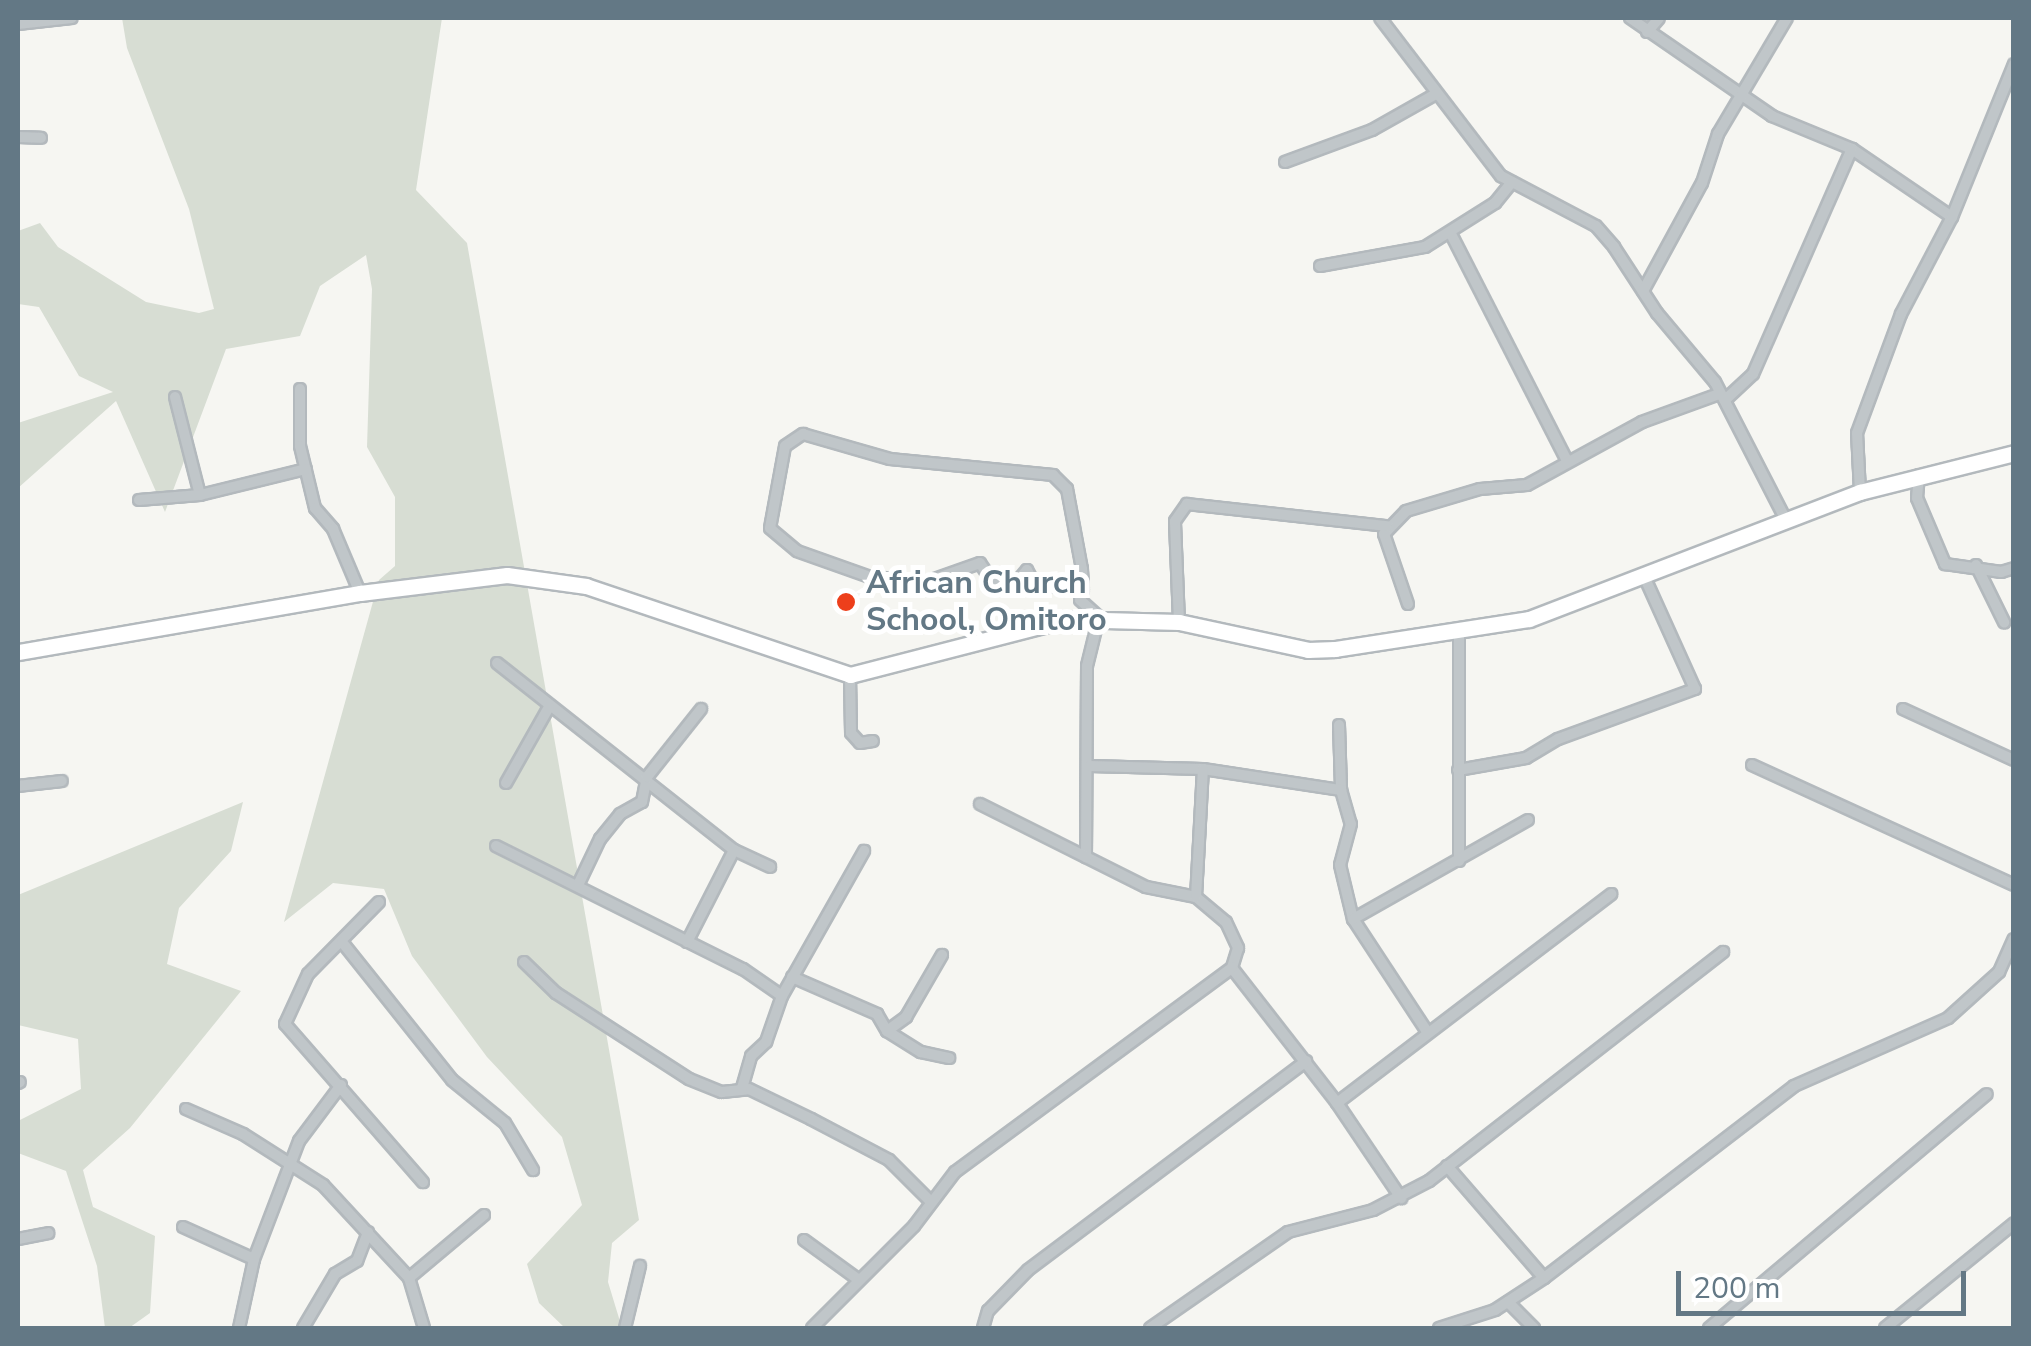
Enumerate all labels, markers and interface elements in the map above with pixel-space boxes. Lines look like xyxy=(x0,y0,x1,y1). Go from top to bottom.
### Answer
place label: African Church School, Omitoro xyxy=(866,565,1107,640)
marker: African Church School, Omitoro xyxy=(835,591,857,613)
scale bar xyxy=(1681,1251,1971,1313)
text: 200 m xyxy=(1693,1268,1780,1309)

